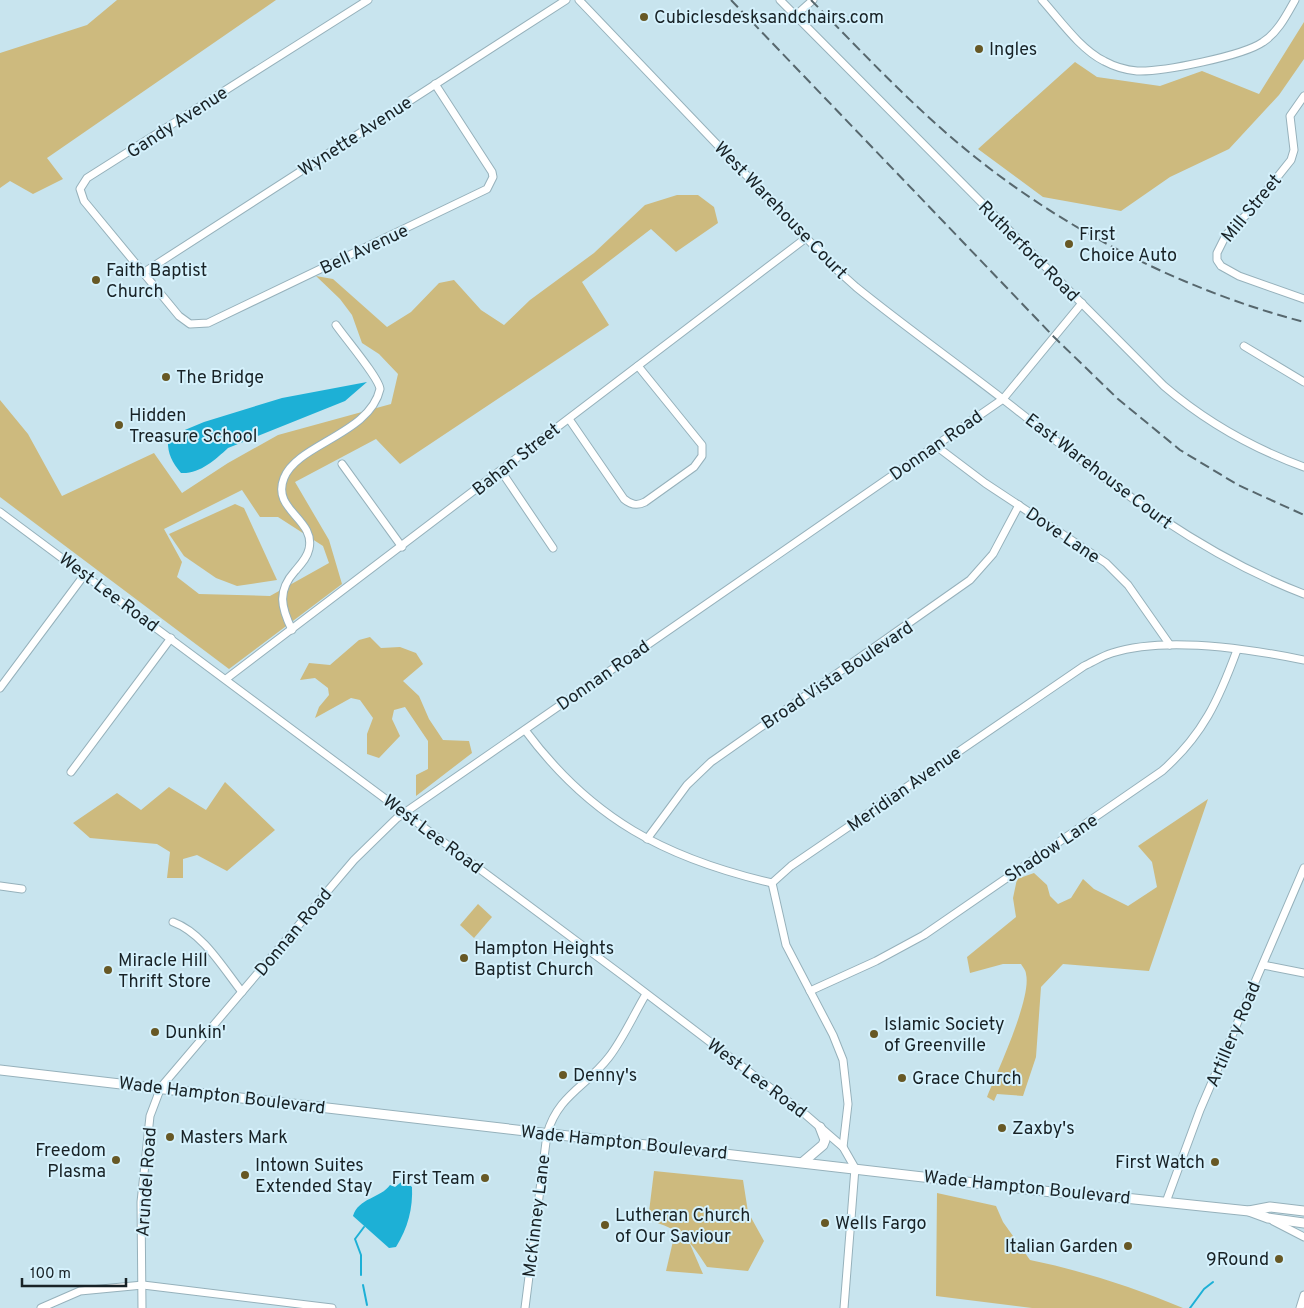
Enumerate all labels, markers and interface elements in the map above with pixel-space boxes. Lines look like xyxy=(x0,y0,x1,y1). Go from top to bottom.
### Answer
place label: Cubiclesdesksandchairs.com xyxy=(654,7,884,30)
marker: Cubiclesdesksandchairs.com xyxy=(638,11,650,23)
place label: Ingles xyxy=(989,39,1037,62)
marker: Ingles xyxy=(973,43,985,55)
street label: Gandy Avenue xyxy=(123,82,233,164)
street label: Wynette Avenue xyxy=(295,92,417,183)
street label: West Warehouse Court xyxy=(708,137,852,285)
street label: Mill Street xyxy=(1217,170,1287,248)
street label: Rutherford Road xyxy=(973,197,1083,307)
street label: Bell Avenue xyxy=(317,220,412,281)
place label: First Choice Auto xyxy=(1079,224,1177,268)
marker: First Choice Auto xyxy=(1063,238,1075,250)
place label: Faith Baptist Church xyxy=(106,260,207,304)
marker: Faith Baptist Church xyxy=(90,274,102,286)
place label: The Bridge xyxy=(176,367,264,390)
marker: The Bridge xyxy=(160,371,172,383)
place label: Hidden Treasure School xyxy=(129,405,257,449)
street label: Donnan Road xyxy=(886,406,988,487)
street label: East Warehouse Court xyxy=(1020,409,1176,535)
marker: Hidden Treasure School xyxy=(113,419,125,431)
street label: Bahan Street xyxy=(468,419,565,502)
street label: Dove Lane xyxy=(1021,503,1104,570)
street label: West Lee Road xyxy=(54,548,163,638)
street label: Broad Vista Boulevard xyxy=(757,617,918,736)
street label: Donnan Road xyxy=(553,636,655,717)
street label: Meridian Avenue xyxy=(843,742,966,838)
street label: West Lee Road xyxy=(378,790,487,880)
street label: Shadow Lane xyxy=(1001,810,1103,889)
street label: Donnan Road xyxy=(251,884,338,982)
place label: Hampton Heights Baptist Church xyxy=(474,938,614,982)
place label: Miracle Hill Thrift Store xyxy=(118,950,211,994)
marker: Hampton Heights Baptist Church xyxy=(458,952,470,964)
marker: Miracle Hill Thrift Store xyxy=(102,964,114,976)
street label: Artillery Road xyxy=(1202,978,1267,1091)
place label: Islamic Society of Greenville xyxy=(884,1014,1005,1058)
place label: Dunkin' xyxy=(165,1022,226,1045)
marker: Dunkin' xyxy=(149,1026,161,1038)
marker: Islamic Society of Greenville xyxy=(868,1028,880,1040)
street label: West Lee Road xyxy=(702,1034,811,1124)
place label: Denny's xyxy=(573,1065,637,1088)
place label: Grace Church xyxy=(912,1068,1022,1091)
marker: Denny's xyxy=(557,1069,569,1081)
street label: Wade Hampton Boulevard xyxy=(117,1072,326,1121)
marker: Grace Church xyxy=(896,1072,908,1084)
place label: Zaxby's xyxy=(1012,1118,1075,1141)
street label: Wade Hampton Boulevard xyxy=(519,1121,728,1166)
marker: Zaxby's xyxy=(996,1122,1008,1134)
street label: Arundel Road xyxy=(132,1126,163,1238)
place label: Masters Mark xyxy=(180,1127,288,1150)
marker: Masters Mark xyxy=(164,1131,176,1143)
place label: Freedom Plasma xyxy=(35,1140,106,1184)
place label: First Watch xyxy=(1115,1152,1205,1175)
street label: McKinney Lane xyxy=(519,1153,556,1279)
marker: Freedom Plasma xyxy=(110,1154,122,1166)
place label: Intown Suites Extended Stay xyxy=(255,1155,372,1199)
marker: First Watch xyxy=(1209,1156,1221,1168)
street label: Wade Hampton Boulevard xyxy=(922,1166,1131,1211)
place label: First Team xyxy=(391,1168,475,1191)
marker: Intown Suites Extended Stay xyxy=(239,1169,251,1181)
marker: First Team xyxy=(479,1172,491,1184)
place label: Lutheran Church of Our Saviour xyxy=(615,1205,750,1249)
place label: Wells Fargo xyxy=(835,1213,927,1236)
marker: Wells Fargo xyxy=(819,1217,831,1229)
marker: Lutheran Church of Our Saviour xyxy=(599,1219,611,1231)
place label: Italian Garden xyxy=(1005,1236,1118,1259)
marker: Italian Garden xyxy=(1122,1240,1134,1252)
place label: 9Round xyxy=(1206,1249,1269,1272)
marker: 9Round xyxy=(1273,1253,1285,1265)
scale bar xyxy=(22,1256,126,1288)
text: 100 m xyxy=(30,1265,71,1284)

